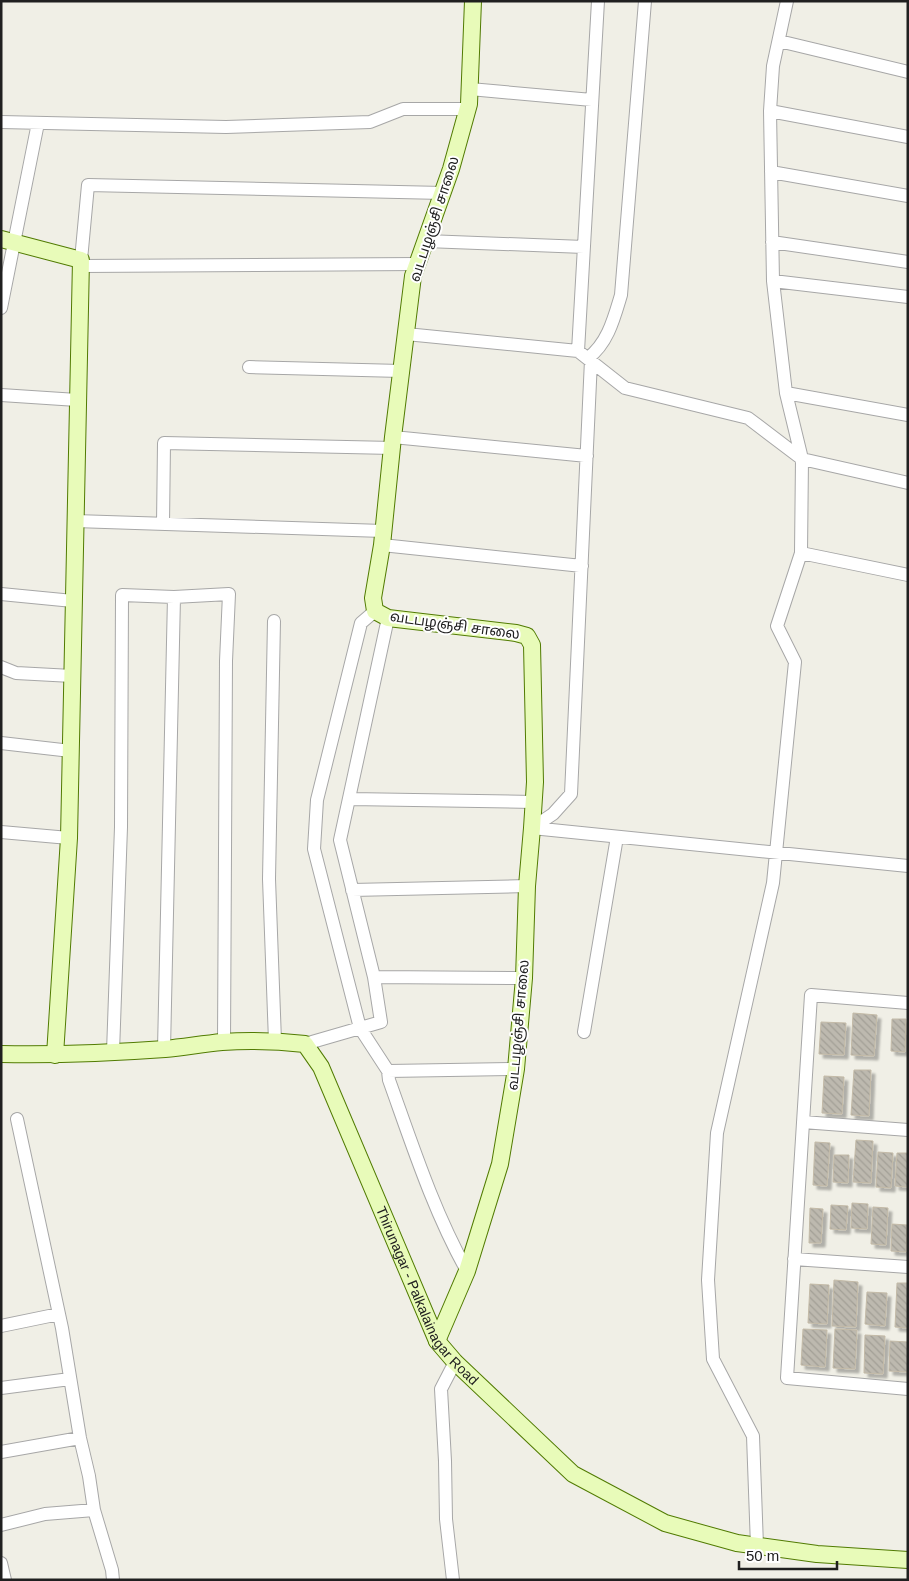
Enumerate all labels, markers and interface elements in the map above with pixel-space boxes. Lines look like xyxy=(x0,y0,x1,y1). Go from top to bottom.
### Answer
street label: வடபழஞ்சி சாலை xyxy=(406,154,464,284)
street label: வடபழஞ்சி சாலை xyxy=(389,608,521,644)
street label: வடபழஞ்சி சாலை xyxy=(504,959,534,1091)
street label: Thirunagar - Palkalainagar Road xyxy=(373,1204,482,1388)
scale bar xyxy=(739,1538,836,1570)
text: 50 m xyxy=(746,1547,779,1564)

